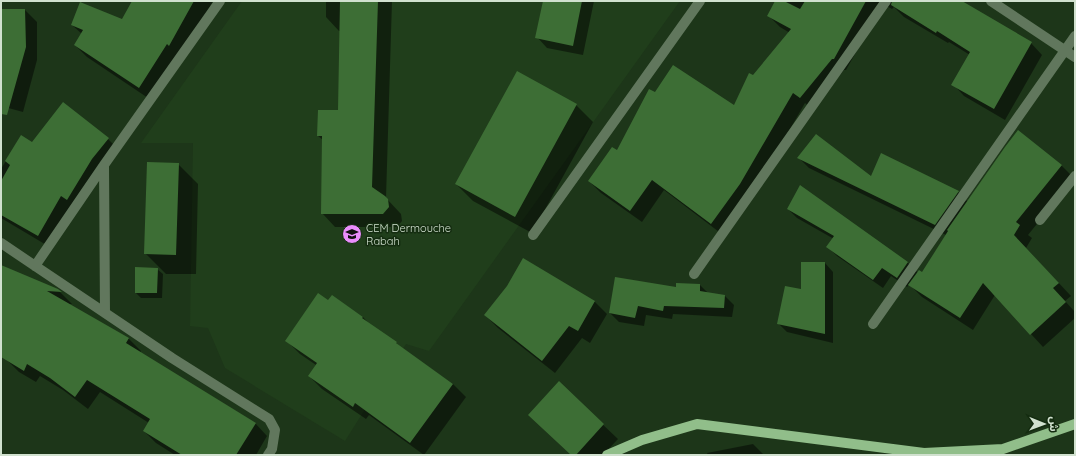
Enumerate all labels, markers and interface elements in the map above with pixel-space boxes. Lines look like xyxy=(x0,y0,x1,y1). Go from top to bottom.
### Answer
place label: CEM Dermouche Rabah xyxy=(366,221,451,248)
school or university icon: CEM Dermouche Rabah xyxy=(341,223,363,245)
north arrow xyxy=(1024,404,1064,444)
text: ش xyxy=(1047,417,1061,432)

